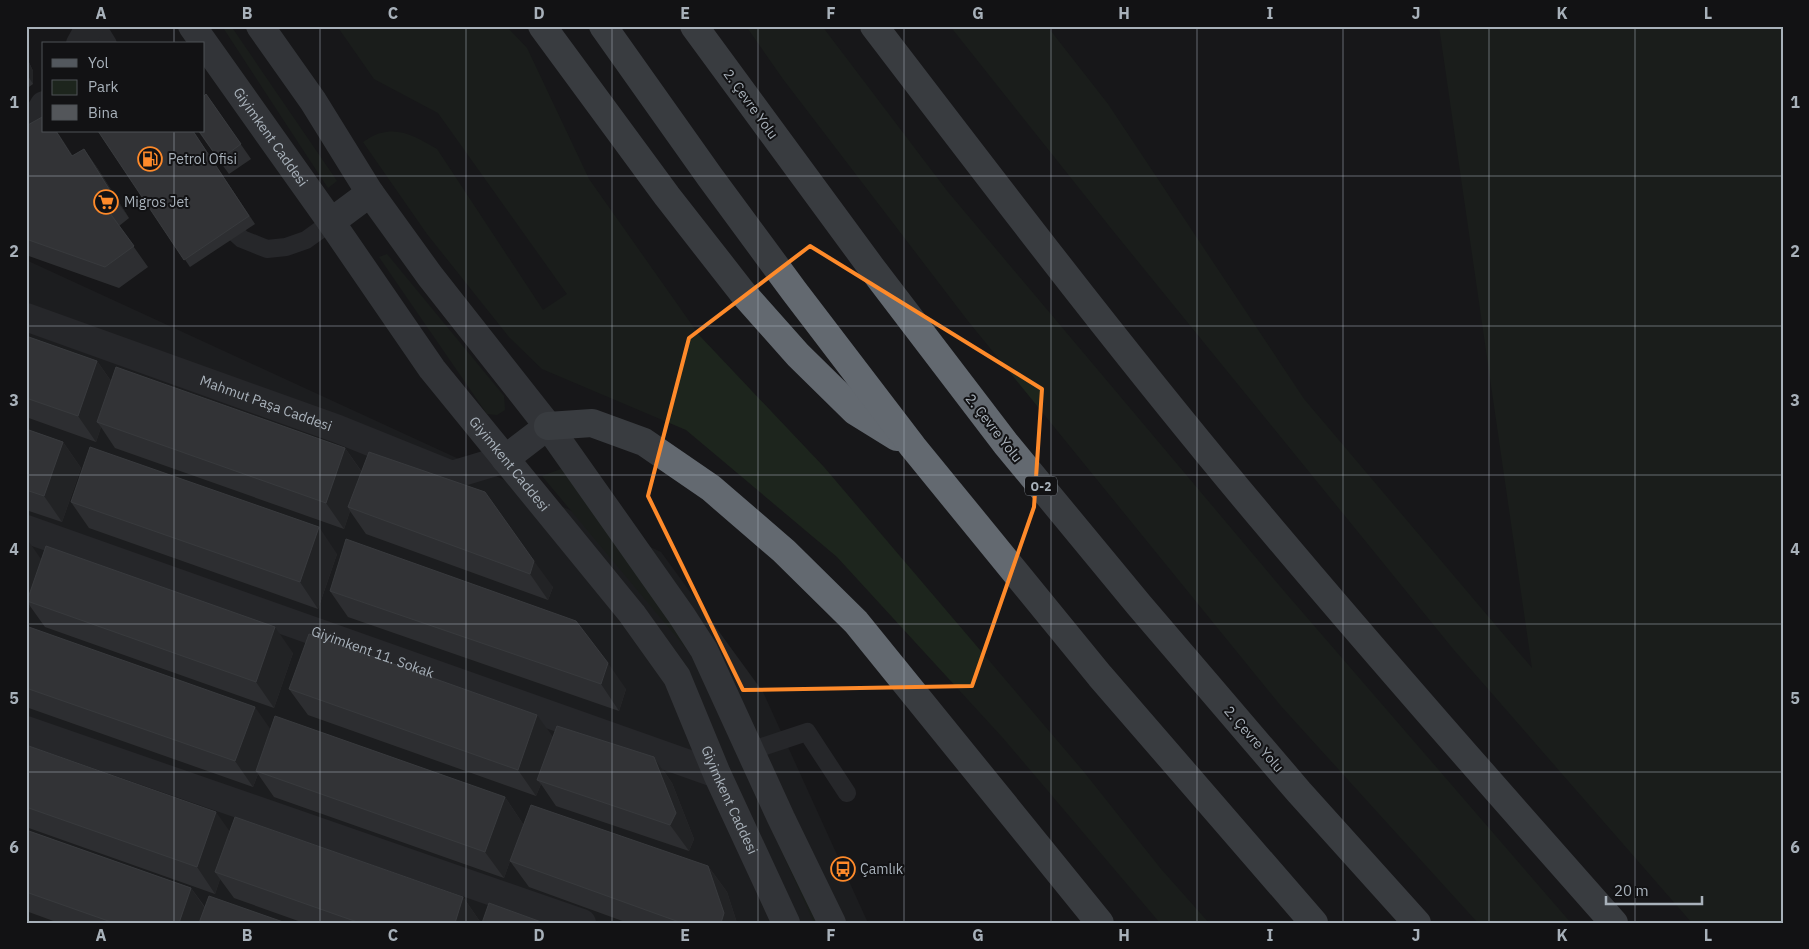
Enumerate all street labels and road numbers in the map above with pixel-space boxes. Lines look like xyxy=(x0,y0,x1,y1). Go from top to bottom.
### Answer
street label: 2. Çevre Yolu xyxy=(720,66,782,142)
street label: Giyimkent Caddesi xyxy=(229,84,312,190)
street label: Mahmut Paşa Caddesi xyxy=(197,371,335,435)
street label: 2. Çevre Yolu xyxy=(962,390,1026,466)
street label: Giyimkent Caddesi xyxy=(465,413,553,515)
road number: O-2 xyxy=(1025,476,1057,496)
street label: Giyimkent 11. Sokak xyxy=(309,622,437,682)
street label: 2. Çevre Yolu xyxy=(1220,702,1288,776)
street label: Giyimkent Caddesi xyxy=(697,743,762,857)

